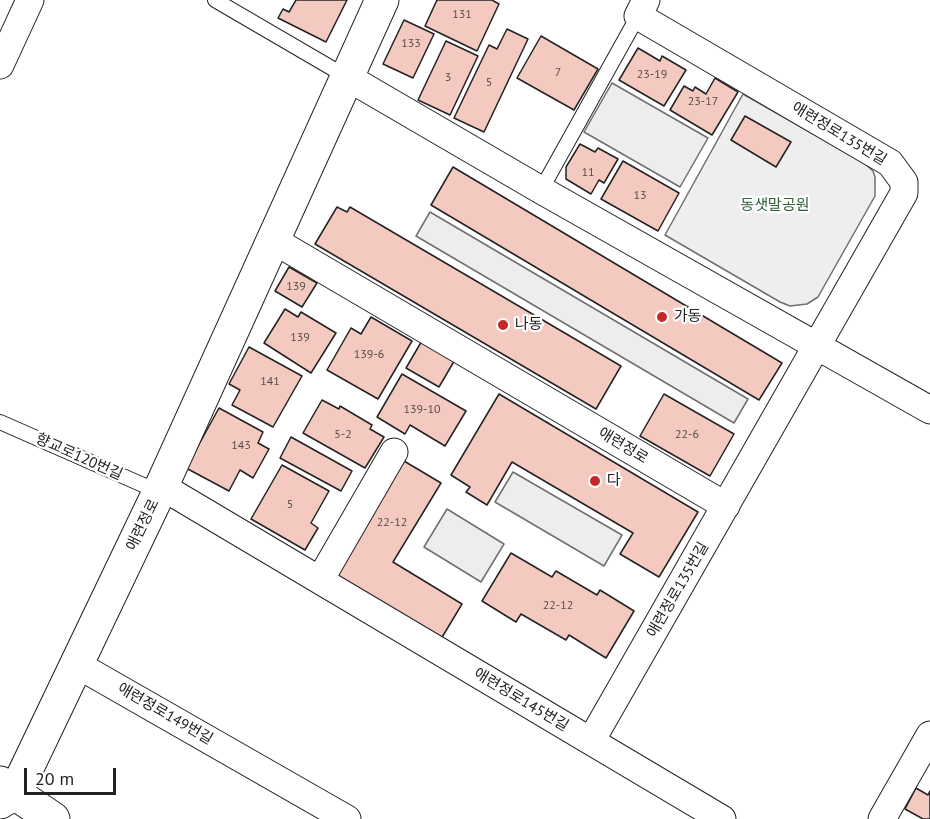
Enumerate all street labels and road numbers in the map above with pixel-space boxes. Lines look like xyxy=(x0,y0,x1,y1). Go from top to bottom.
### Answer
street label: 애련정로135번길 xyxy=(788,99,890,169)
street label: 애련정로 xyxy=(595,424,651,468)
street label: 향교로120번길 xyxy=(33,430,125,484)
street label: 애련정로 xyxy=(123,496,163,554)
street label: 애련정로135번길 xyxy=(643,539,713,641)
street label: 애련정로145번길 xyxy=(470,665,572,735)
street label: 애련정로149번길 xyxy=(114,679,216,749)

